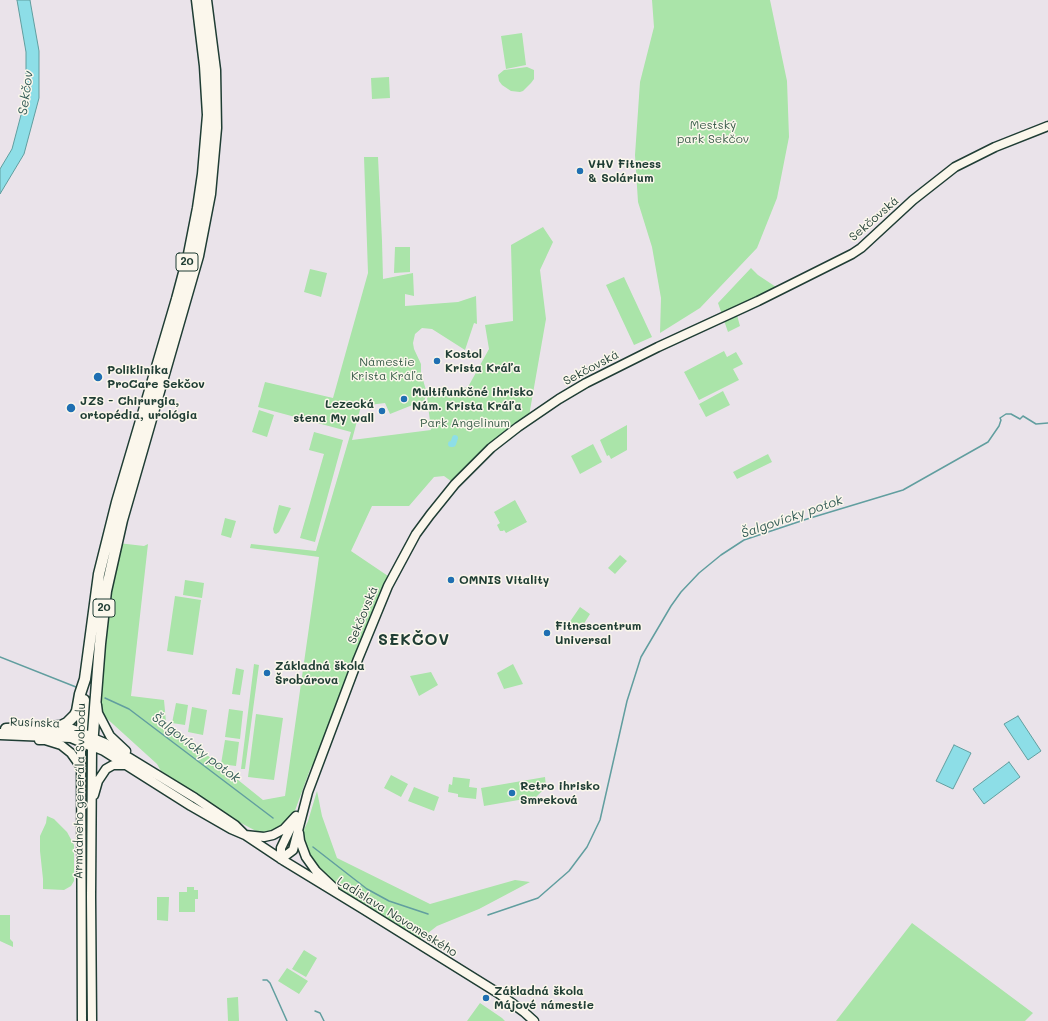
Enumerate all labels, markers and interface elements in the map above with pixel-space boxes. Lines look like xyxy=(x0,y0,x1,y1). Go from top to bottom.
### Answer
water label: Sekčov xyxy=(15,70,37,116)
park label: Mestský park Sekčov xyxy=(677,118,749,146)
place label: VHV Fitness & Solárium xyxy=(588,157,661,185)
marker: VHV Fitness & Solárium xyxy=(575,166,585,176)
street label: Sekčovská xyxy=(846,194,902,244)
road number: 20 xyxy=(176,253,198,271)
place label: Kostol Krista Kráľa xyxy=(445,347,521,375)
street label: Sekčovská xyxy=(561,347,621,389)
park label: Námestie Krista Kráľa xyxy=(351,355,423,383)
marker: Kostol Krista Kráľa xyxy=(432,356,442,366)
place label: Poliklinika ProCare Sekčov xyxy=(107,363,205,391)
marker: Poliklinika ProCare Sekčov xyxy=(92,371,104,383)
place label: Multifunkčné ihrisko Nám. Krista Kráľa xyxy=(412,385,533,413)
place label: JZS - Chirurgia, ortopédia, urológia xyxy=(80,394,197,422)
marker: Multifunkčné ihrisko Nám. Krista Kráľa xyxy=(399,394,409,404)
place label: Lezecká stena My wall xyxy=(293,397,374,425)
marker: JZS - Chirurgia, ortopédia, urológia xyxy=(65,402,77,414)
marker: Lezecká stena My wall xyxy=(377,406,387,416)
park label: Park Angelinum xyxy=(420,416,510,430)
water label: Šalgovícky potok xyxy=(739,492,845,542)
place label: OMNIS Vitality xyxy=(459,573,549,587)
marker: OMNIS Vitality xyxy=(446,575,456,585)
street label: Sekčovská xyxy=(345,584,381,646)
road number: 20 xyxy=(93,599,115,617)
place label: Fitnescentrum Universal xyxy=(555,619,641,647)
marker: Fitnescentrum Universal xyxy=(542,628,552,638)
district label: SEKČOV xyxy=(378,630,450,650)
place label: Základná škola Šrobárova xyxy=(275,659,365,687)
marker: Základná škola Šrobárova xyxy=(262,668,272,678)
street label: Armádneho generála Svobodu xyxy=(71,703,89,879)
water label: Šalgovícky potok xyxy=(149,710,243,786)
street label: Rusínska xyxy=(10,715,60,731)
place label: Retro ihrisko Smreková xyxy=(520,779,600,807)
marker: Retro ihrisko Smreková xyxy=(507,788,517,798)
street label: Ladislava Novomeského xyxy=(334,874,460,960)
place label: Základná škola Májové námestie xyxy=(494,984,594,1012)
marker: Základná škola Májové námestie xyxy=(481,993,491,1003)

